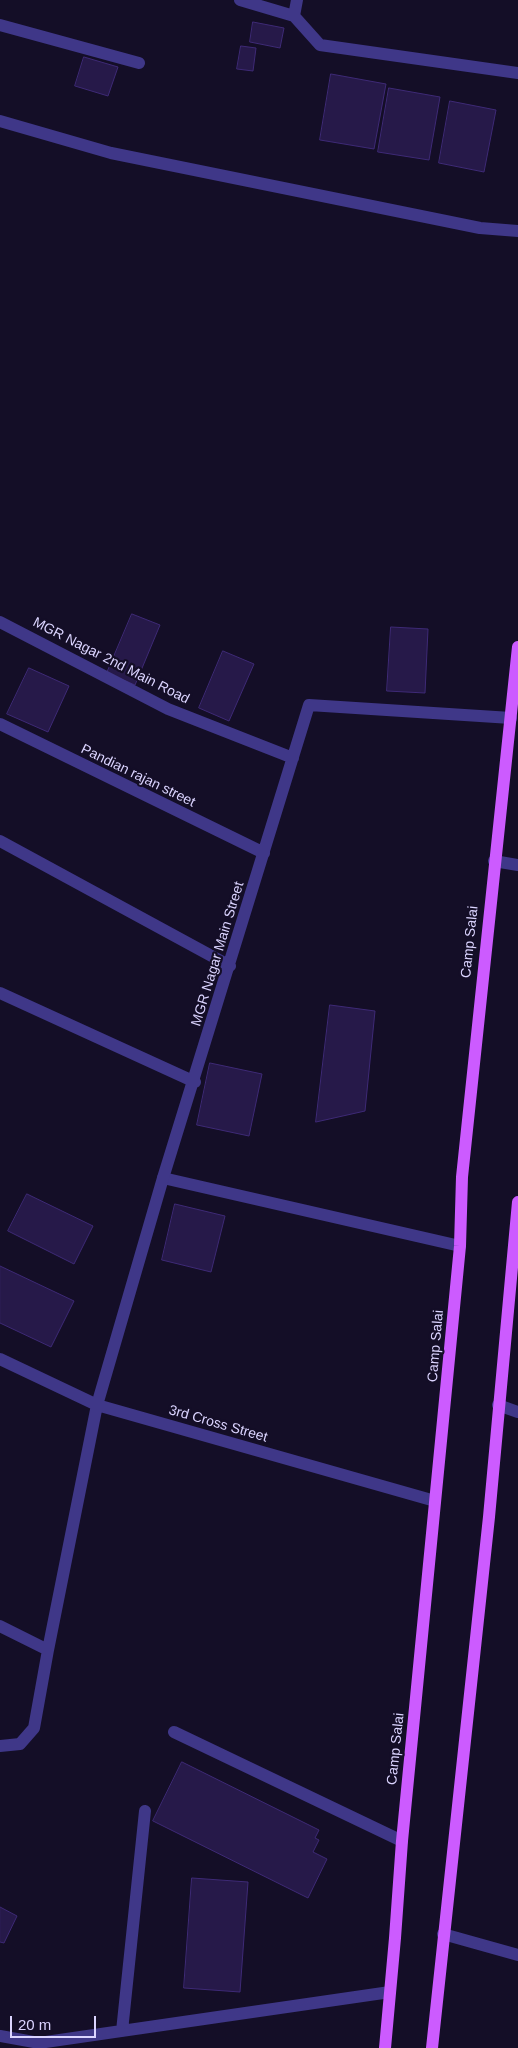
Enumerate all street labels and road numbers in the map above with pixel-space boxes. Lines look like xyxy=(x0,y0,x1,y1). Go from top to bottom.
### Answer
street label: MGR Nagar 2nd Main Road xyxy=(30,614,192,708)
street label: Pandian rajan street xyxy=(78,741,198,811)
street label: MGR Nagar Main Street xyxy=(188,880,248,1028)
street label: Camp Salai xyxy=(458,905,482,979)
street label: Camp Salai xyxy=(424,1309,448,1383)
street label: 3rd Cross Street xyxy=(167,1402,269,1446)
street label: Camp Salai xyxy=(384,1712,408,1786)

